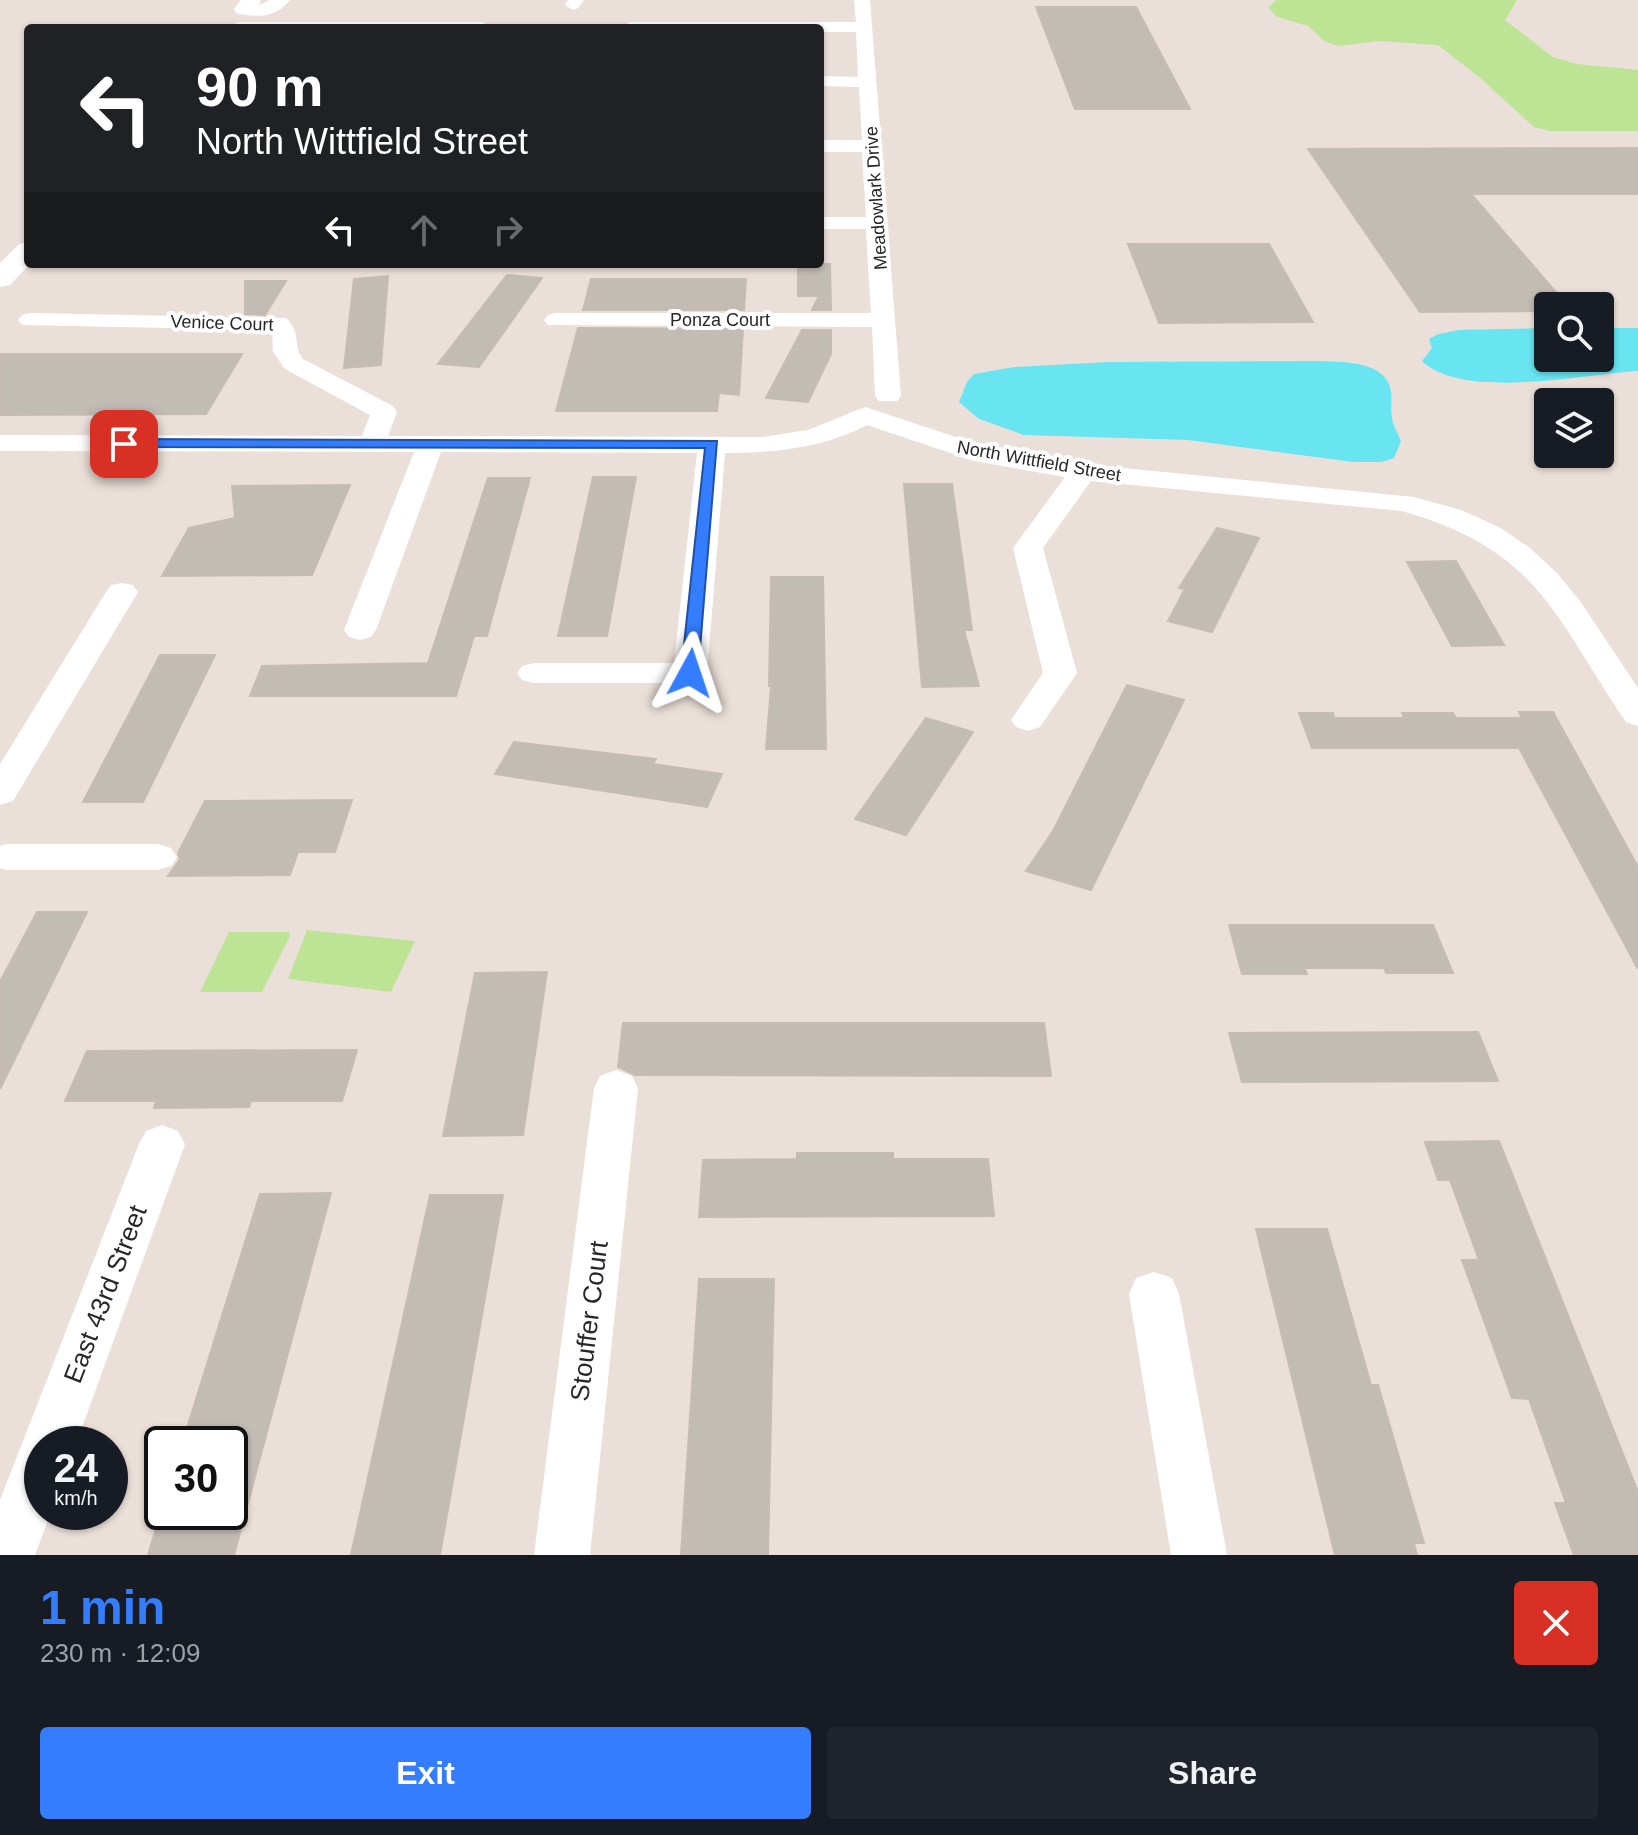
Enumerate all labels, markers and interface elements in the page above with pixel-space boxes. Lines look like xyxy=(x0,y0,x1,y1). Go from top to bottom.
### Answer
text: 90 m xyxy=(196,55,324,118)
icon: left xyxy=(64,56,168,160)
text: North Wittfield Street xyxy=(196,121,528,162)
street label: Meadowlark Drive xyxy=(861,125,891,271)
icon: left xyxy=(318,208,362,252)
icon: ahead xyxy=(402,208,446,252)
icon: right xyxy=(486,208,530,252)
map controls xyxy=(1534,292,1614,468)
button: search xyxy=(1534,292,1614,372)
street label: Ponza Court xyxy=(670,310,770,330)
street label: Venice Court xyxy=(170,311,274,335)
button: layers xyxy=(1534,388,1614,468)
pin xyxy=(90,410,158,478)
icon: arrive xyxy=(102,422,146,466)
street label: North Wittfield Street xyxy=(955,437,1123,485)
position arrow xyxy=(648,631,732,715)
street label: East 43rd Street xyxy=(57,1200,153,1387)
street label: Stouffer Court xyxy=(564,1238,614,1403)
speed limit sign: 30 xyxy=(144,1426,248,1530)
text: 24 xyxy=(54,1446,98,1490)
text: km/h xyxy=(54,1487,98,1509)
text: 1 min xyxy=(40,1581,165,1634)
button: close xyxy=(1514,1581,1598,1665)
text: 230 m · 12:09 xyxy=(40,1638,200,1668)
button: Exit xyxy=(40,1727,811,1819)
button: Share xyxy=(827,1727,1598,1819)

